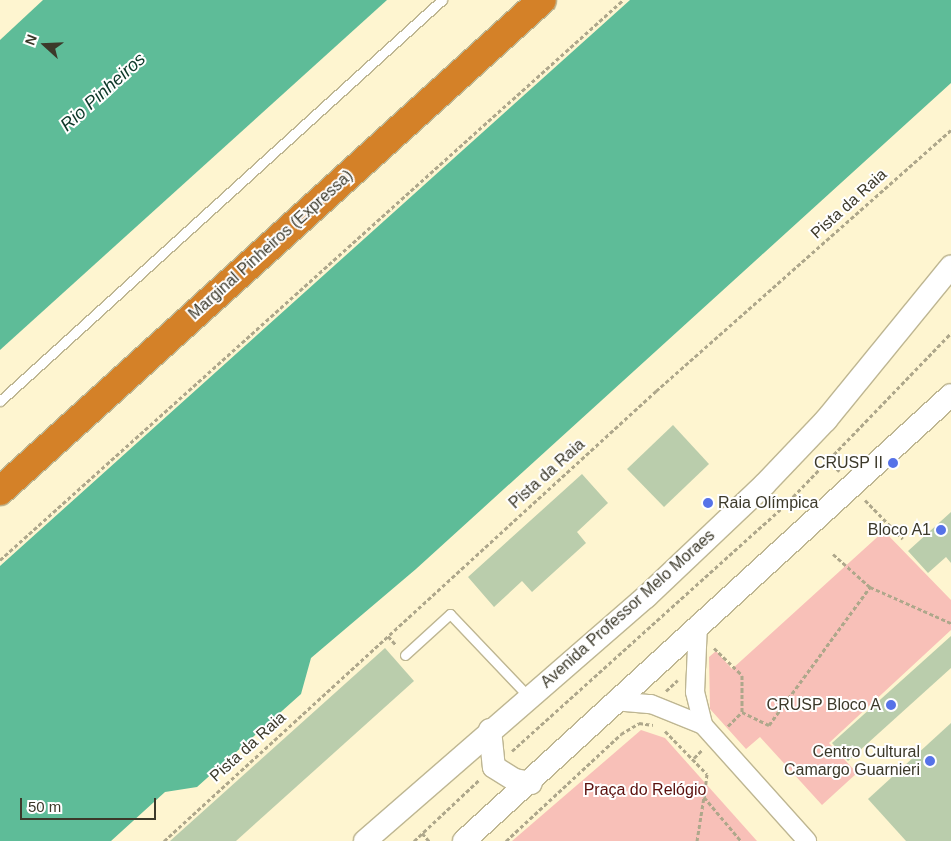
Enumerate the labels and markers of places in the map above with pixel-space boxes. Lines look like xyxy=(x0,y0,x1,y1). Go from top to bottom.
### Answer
place label: CRUSP II xyxy=(814,453,883,473)
marker: CRUSP II xyxy=(887,457,899,469)
place label: Raia Olímpica xyxy=(718,493,818,513)
marker: Raia Olímpica xyxy=(702,497,714,509)
place label: Bloco A1 xyxy=(867,520,931,540)
marker: Bloco A1 xyxy=(935,524,947,536)
place label: CRUSP Bloco A xyxy=(765,695,881,715)
marker: CRUSP Bloco A xyxy=(885,699,897,711)
place label: Centro Cultural Camargo Guarnieri xyxy=(784,742,920,780)
marker: Centro Cultural Camargo Guarnieri xyxy=(924,755,936,767)

